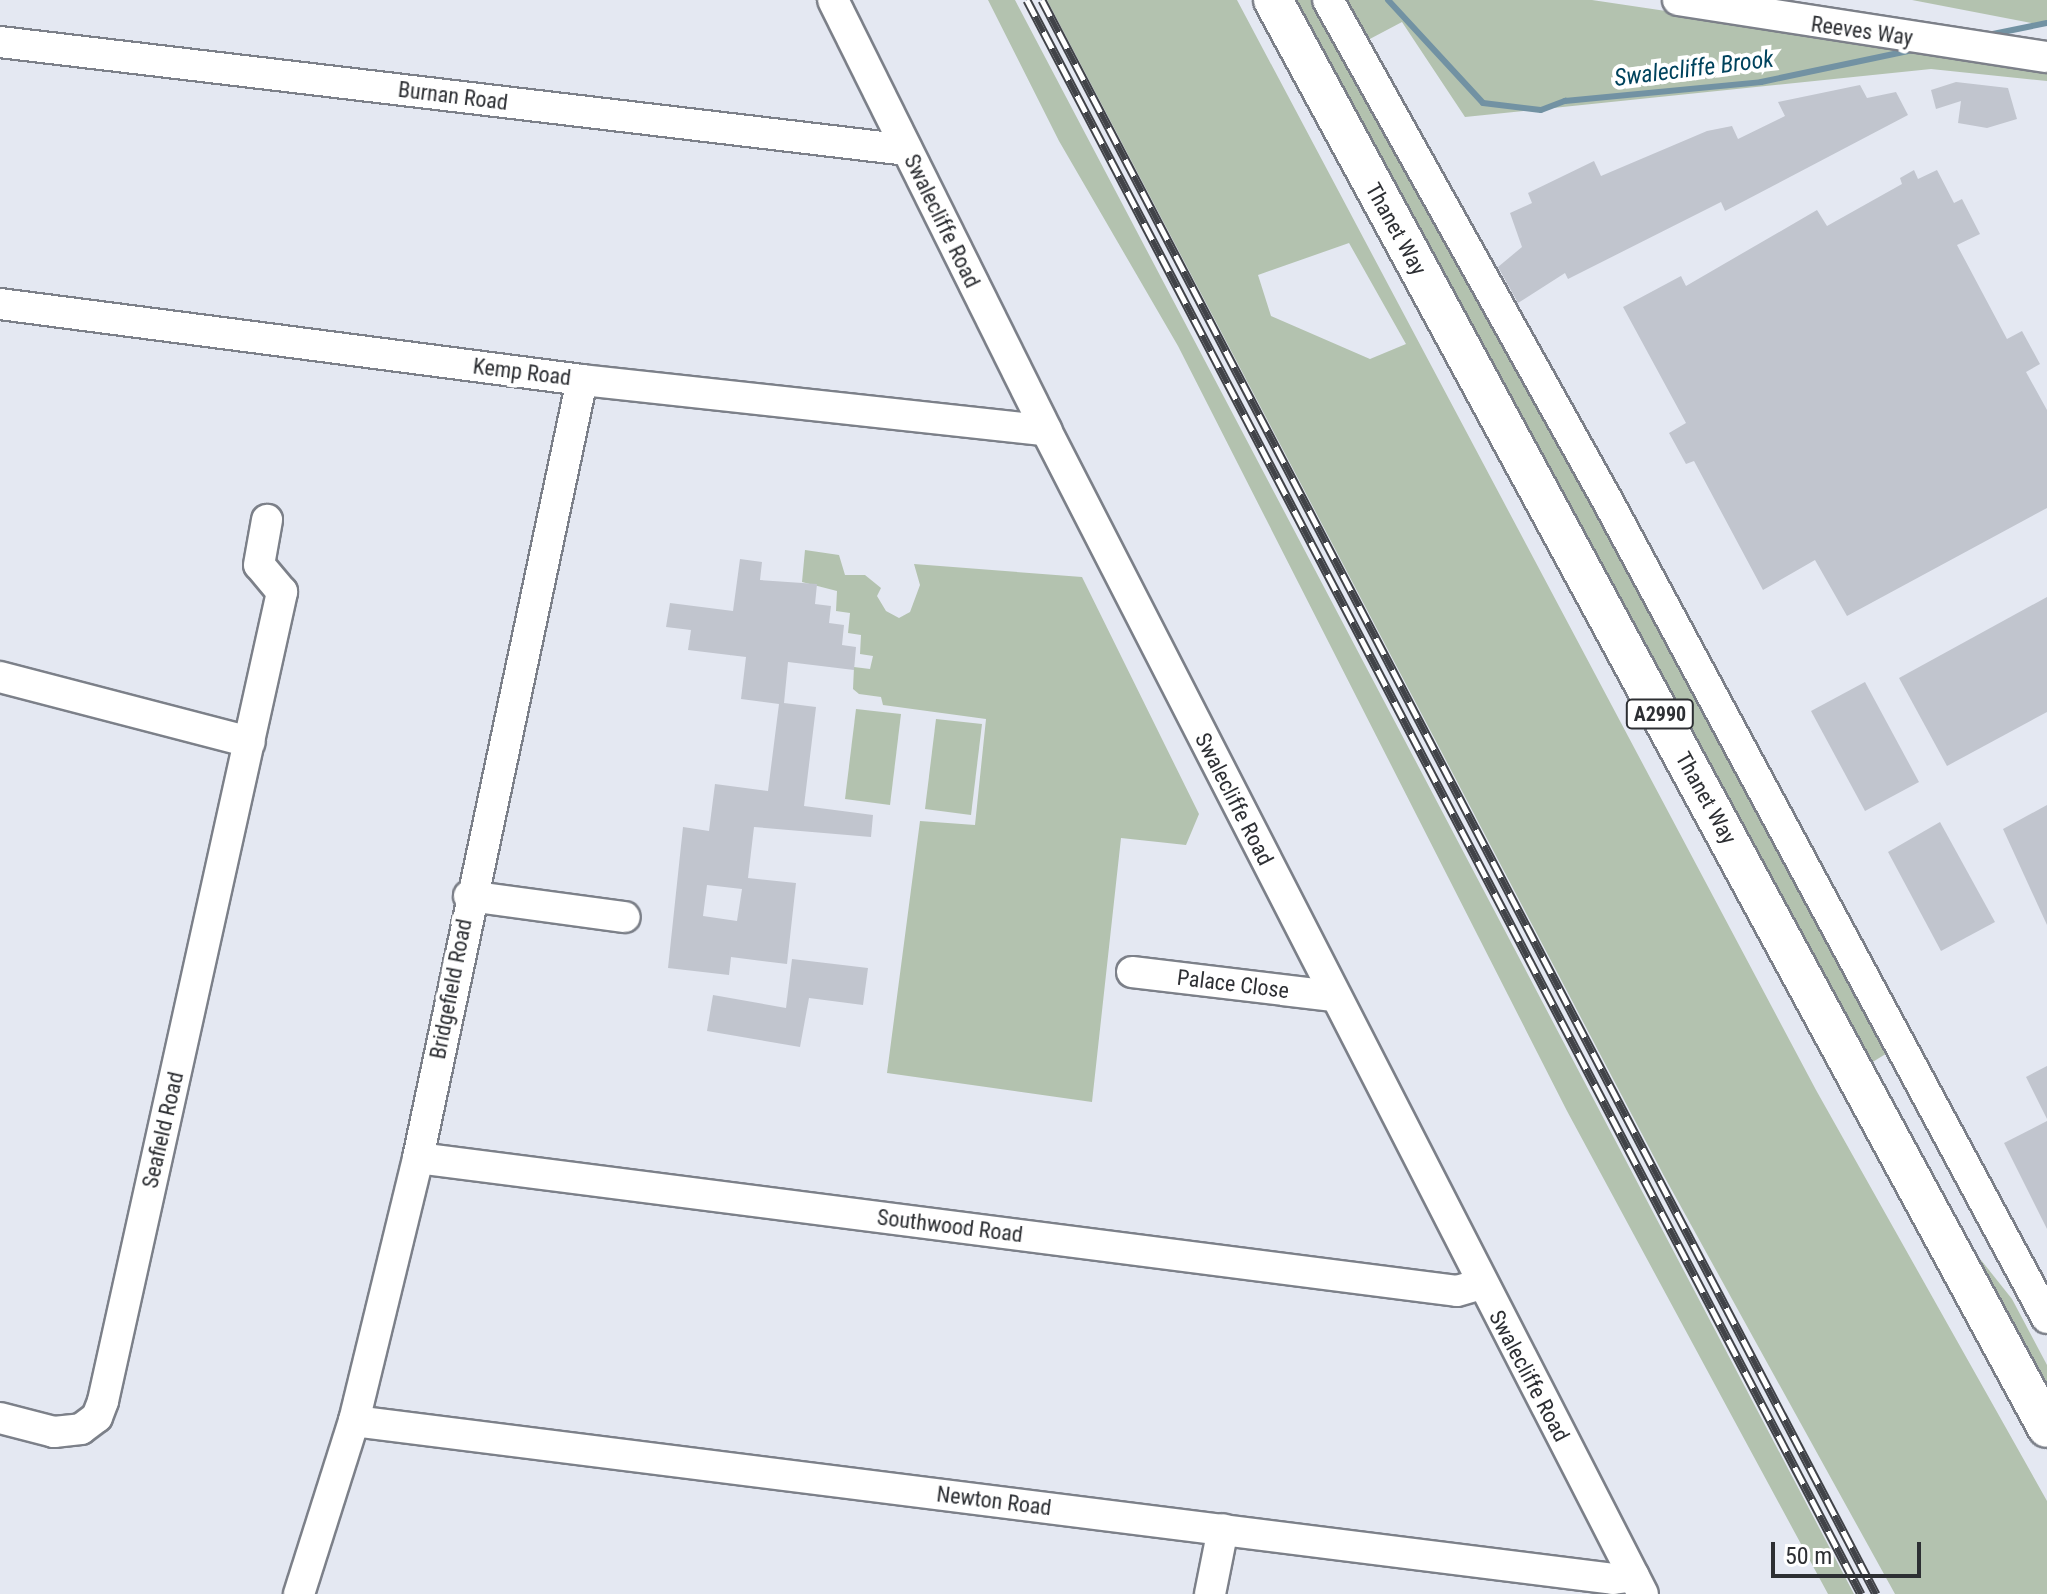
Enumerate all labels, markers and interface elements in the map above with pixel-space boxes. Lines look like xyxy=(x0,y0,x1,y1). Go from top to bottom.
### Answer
street label: Reeves Way xyxy=(1809,11,1915,51)
water label: Swalecliffe Brook xyxy=(1613,45,1775,93)
street label: Burnan Road xyxy=(397,76,509,116)
street label: Swalecliffe Road xyxy=(898,150,986,292)
street label: Thanet Way xyxy=(1360,178,1432,280)
street label: Kemp Road xyxy=(471,353,573,391)
road number: A2990 xyxy=(1624,698,1696,730)
street label: Swalecliffe Road xyxy=(1189,728,1279,870)
street label: Thanet Way xyxy=(1670,747,1742,849)
street label: Bridgefield Road xyxy=(424,917,478,1061)
street label: Palace Close xyxy=(1175,964,1291,1004)
street label: Seafield Road xyxy=(137,1069,189,1191)
street label: Southwood Road xyxy=(876,1204,1024,1248)
street label: Swalecliffe Road xyxy=(1483,1306,1575,1446)
street label: Newton Road xyxy=(935,1481,1053,1521)
scale bar xyxy=(1775,1526,1925,1576)
text: 50 m xyxy=(1785,1542,1832,1570)

